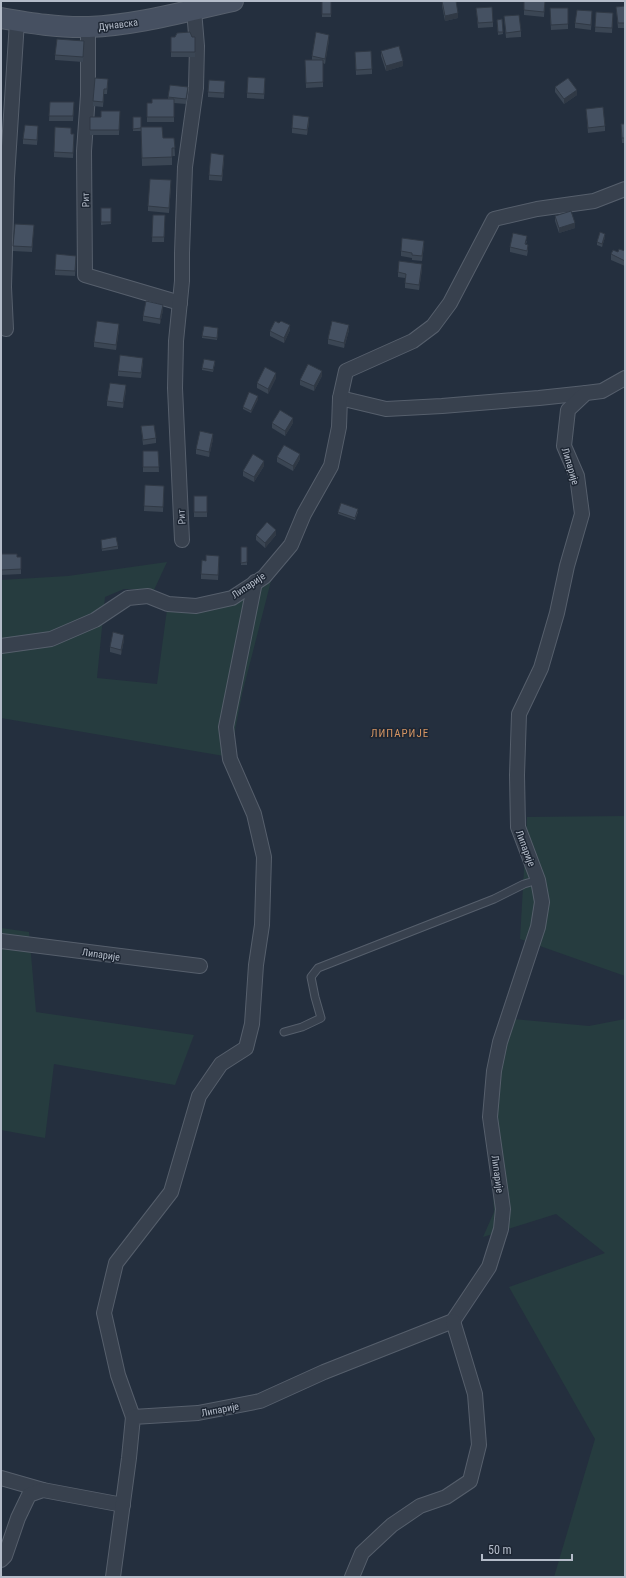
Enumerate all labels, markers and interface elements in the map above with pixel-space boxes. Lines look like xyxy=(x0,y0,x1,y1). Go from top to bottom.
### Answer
street label: Дунавска xyxy=(98,17,139,32)
street label: Рит xyxy=(80,192,91,208)
street label: Липарије xyxy=(560,446,581,486)
street label: Рит xyxy=(176,509,187,525)
street label: Липарије xyxy=(229,570,267,601)
district label: ЛИПАРИЈЕ xyxy=(371,727,429,740)
street label: Липарије xyxy=(514,828,538,868)
street label: Липарије xyxy=(81,946,121,963)
street label: Липарије xyxy=(489,1154,506,1194)
street label: Липарије xyxy=(200,1400,240,1419)
scale bar xyxy=(482,1536,572,1562)
text: 50 m xyxy=(488,1543,512,1557)

